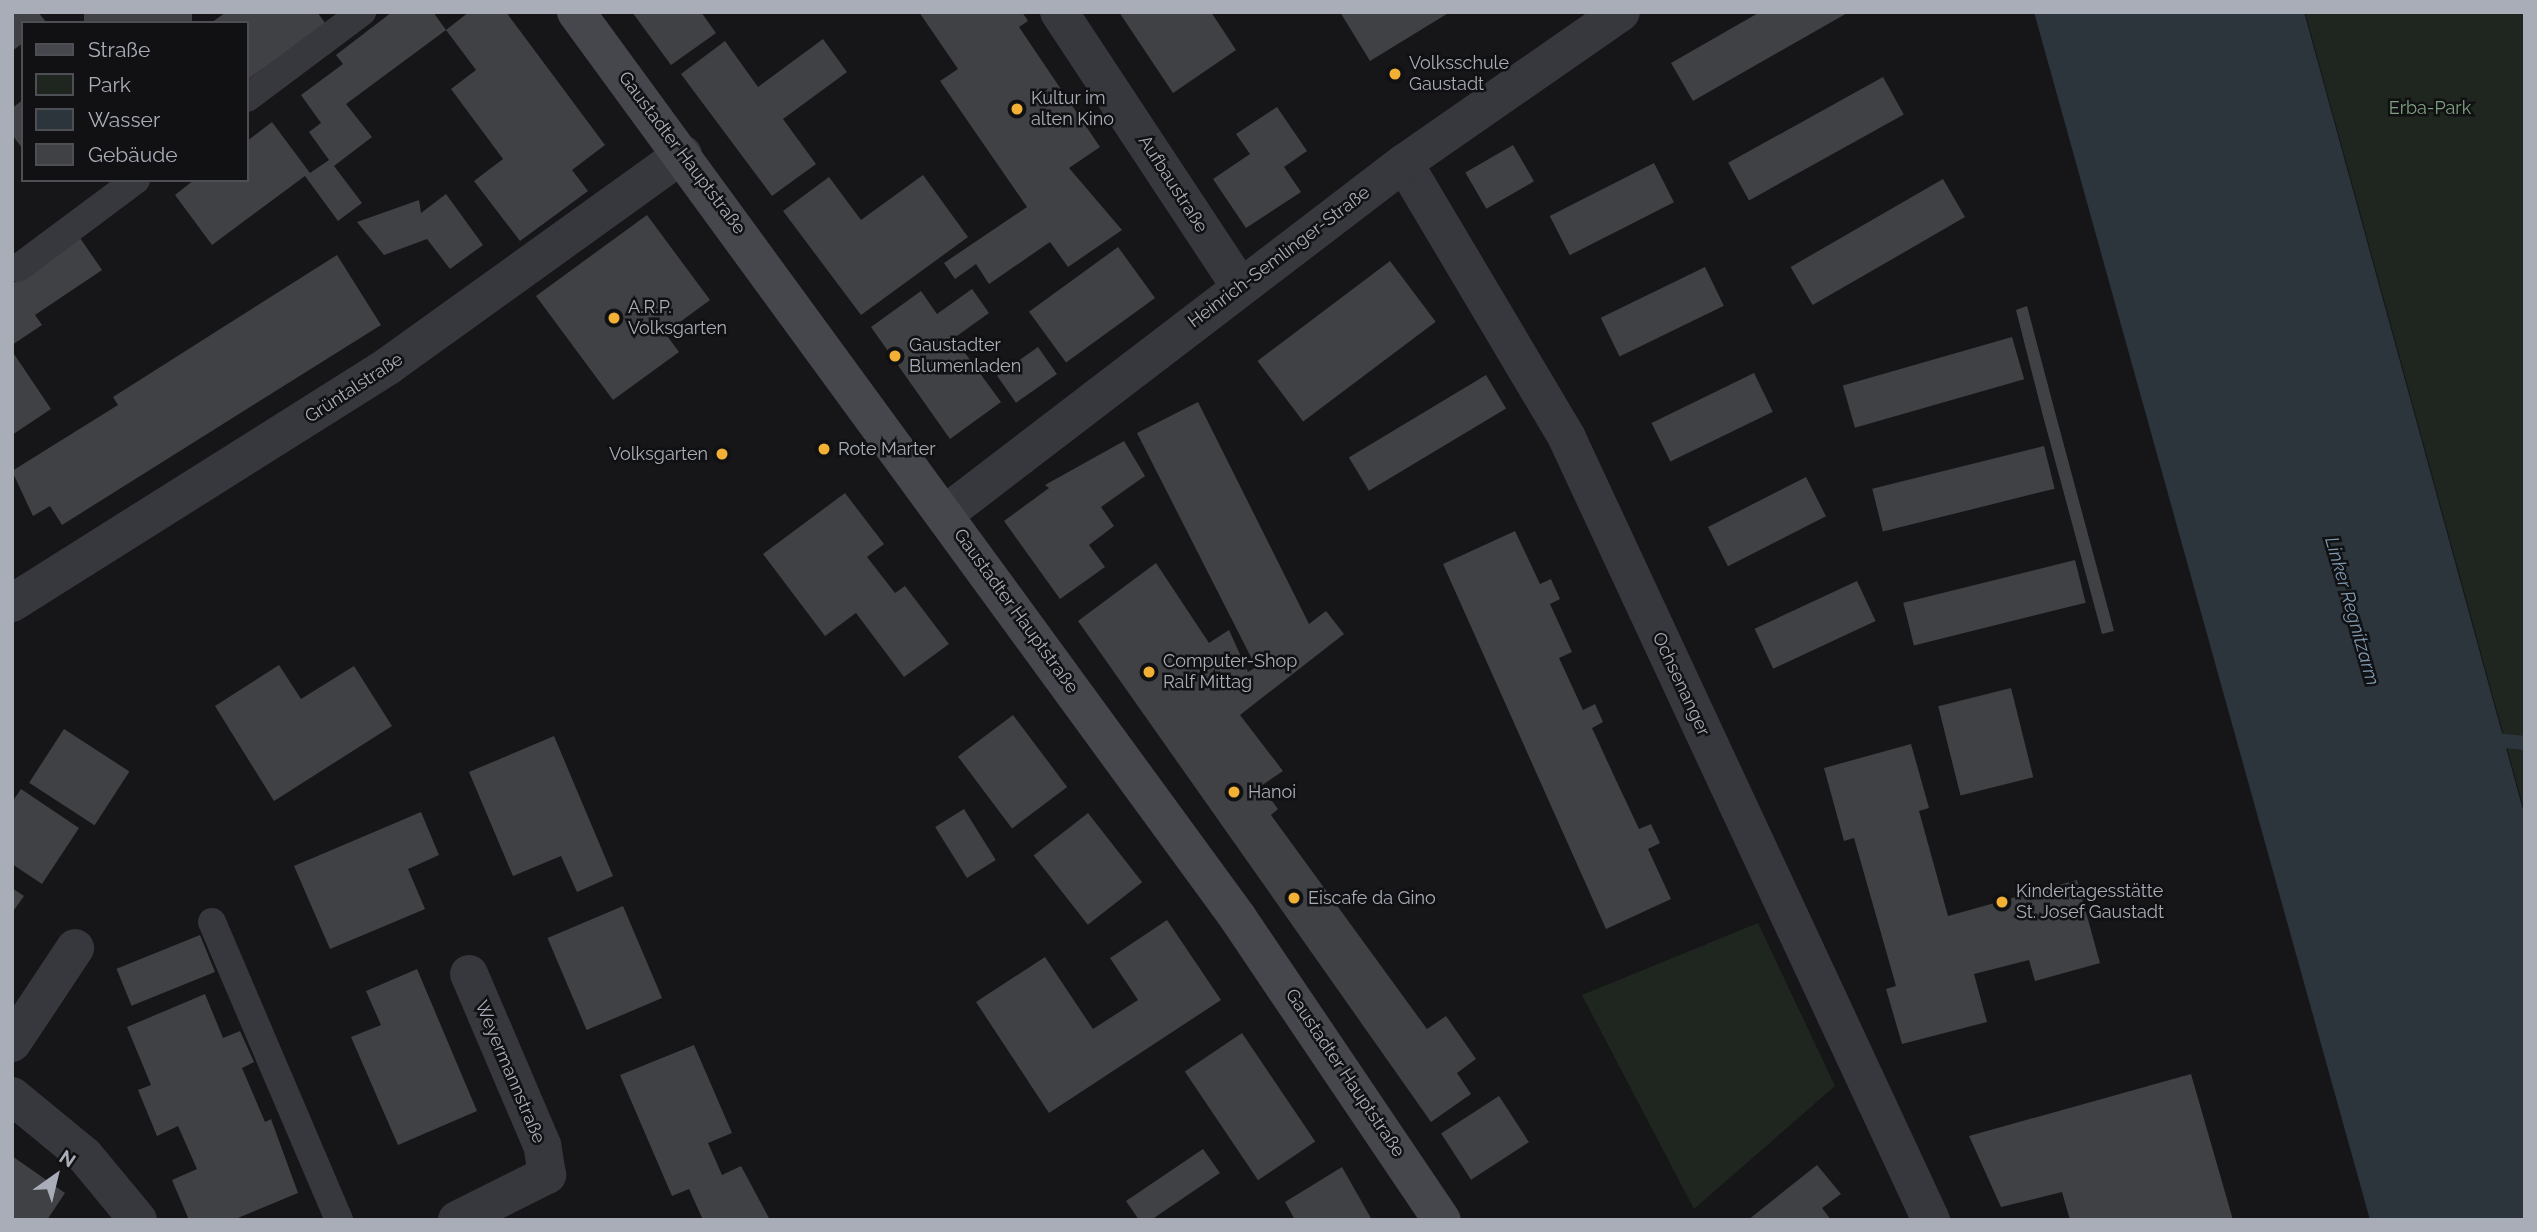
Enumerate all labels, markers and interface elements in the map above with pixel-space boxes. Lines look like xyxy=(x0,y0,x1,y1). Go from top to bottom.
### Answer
legend xyxy=(21,21,248,182)
text: Straße xyxy=(88,37,150,62)
place label: Volksschule Gaustadt xyxy=(1409,53,1509,96)
marker: Volksschule Gaustadt xyxy=(1387,66,1403,82)
street label: Gaustadter Hauptstraße xyxy=(614,67,750,239)
text: Park xyxy=(88,72,131,97)
place label: Kultur im alten Kino xyxy=(1031,88,1114,130)
park label: Erba-Park xyxy=(2389,97,2471,119)
marker: Kultur im alten Kino xyxy=(1009,101,1025,117)
text: Wasser xyxy=(88,107,160,132)
street label: Aufbaustraße xyxy=(1134,131,1212,237)
text: Gebäude xyxy=(88,142,178,167)
street label: Heinrich-Semlinger-Straße xyxy=(1184,182,1374,332)
place label: A.R.P. Volksgarten xyxy=(628,297,727,340)
marker: A.R.P. Volksgarten xyxy=(606,310,622,326)
place label: Gaustadter Blumenladen xyxy=(909,335,1021,378)
street label: Grüntalstraße xyxy=(301,348,407,428)
marker: Gaustadter Blumenladen xyxy=(887,348,903,364)
place label: Rote Marter xyxy=(838,438,936,460)
marker: Rote Marter xyxy=(816,441,832,457)
place label: Volksgarten xyxy=(609,443,708,465)
marker: Volksgarten xyxy=(714,446,730,462)
street label: Gaustadter Hauptstraße xyxy=(949,524,1083,698)
water label: Linker Regnitzarm xyxy=(2320,534,2384,688)
street label: Ochsenanger xyxy=(1648,629,1714,739)
place label: Computer-Shop Ralf Mittag xyxy=(1163,651,1297,694)
marker: Computer-Shop Ralf Mittag xyxy=(1141,664,1157,680)
place label: Hanoi xyxy=(1248,781,1296,803)
marker: Hanoi xyxy=(1226,784,1242,800)
place label: Kindertagesstätte St. Josef Gaustadt xyxy=(2016,881,2165,924)
place label: Eiscafe da Gino xyxy=(1308,887,1436,909)
marker: Eiscafe da Gino xyxy=(1286,890,1302,906)
marker: Kindertagesstätte St. Josef Gaustadt xyxy=(1994,894,2010,910)
street label: Gaustadter Hauptstraße xyxy=(1281,985,1409,1161)
street label: Weyermannstraße xyxy=(470,997,550,1147)
north arrow xyxy=(21,1141,91,1211)
text: N xyxy=(56,1145,80,1172)

